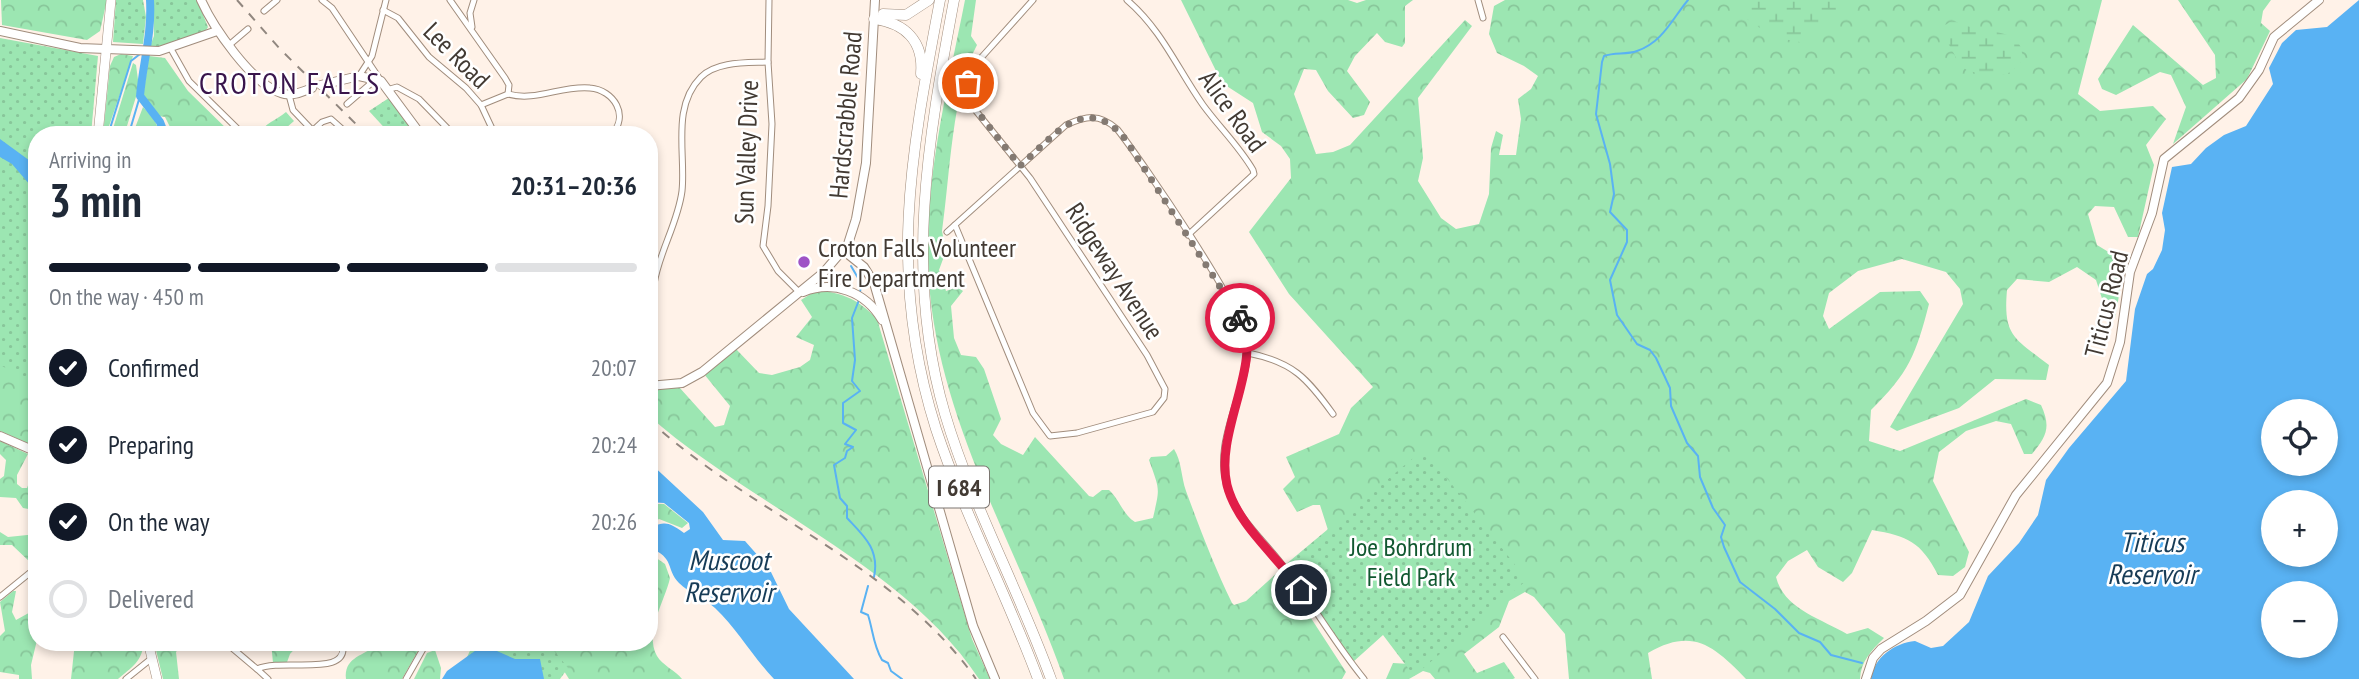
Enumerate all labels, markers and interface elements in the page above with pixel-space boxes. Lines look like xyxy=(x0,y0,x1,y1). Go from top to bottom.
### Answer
street label: Lee Road xyxy=(417,15,497,95)
street label: Hardscrabble Road xyxy=(821,30,869,200)
pin xyxy=(938,53,998,113)
district label: CROTON FALLS xyxy=(199,63,381,102)
icon: bag xyxy=(949,64,987,102)
street label: Alice Road xyxy=(1192,64,1274,158)
street label: Sun Valley Drive xyxy=(727,79,765,225)
text: Arriving in xyxy=(49,145,131,174)
text: 20:31–20:36 xyxy=(510,169,637,202)
text: 3 min xyxy=(49,170,142,230)
street label: Ridgeway Avenue xyxy=(1059,196,1171,346)
place label: Croton Falls Volunteer Fire Department xyxy=(818,231,1016,294)
street label: Titicus Road xyxy=(2077,247,2135,361)
marker: Croton Falls Volunteer Fire Department xyxy=(796,254,812,270)
text: On the way · 450 m xyxy=(49,282,204,311)
courier xyxy=(1205,283,1275,353)
icon: bike xyxy=(1221,299,1259,337)
icon: check xyxy=(49,349,87,387)
text: Confirmed xyxy=(108,351,199,384)
text: 20:07 xyxy=(591,353,637,382)
map controls xyxy=(2261,399,2338,658)
button: locate xyxy=(2261,399,2338,476)
icon: check xyxy=(49,426,87,464)
text: Preparing xyxy=(108,428,194,461)
text: 20:24 xyxy=(591,430,637,459)
road number: I 684 xyxy=(929,466,989,508)
button: + xyxy=(2261,490,2338,567)
icon: check xyxy=(49,503,87,541)
text: On the way xyxy=(108,505,210,538)
text: 20:26 xyxy=(591,507,637,536)
water label: Titicus Reservoir xyxy=(2107,523,2201,592)
park label: Joe Bohrdrum Field Park xyxy=(1349,530,1472,593)
water label: Muscoot Reservoir xyxy=(684,541,778,610)
pin xyxy=(1271,560,1331,620)
icon: home xyxy=(1282,571,1320,609)
button: − xyxy=(2261,581,2338,658)
text: Delivered xyxy=(108,582,194,615)

